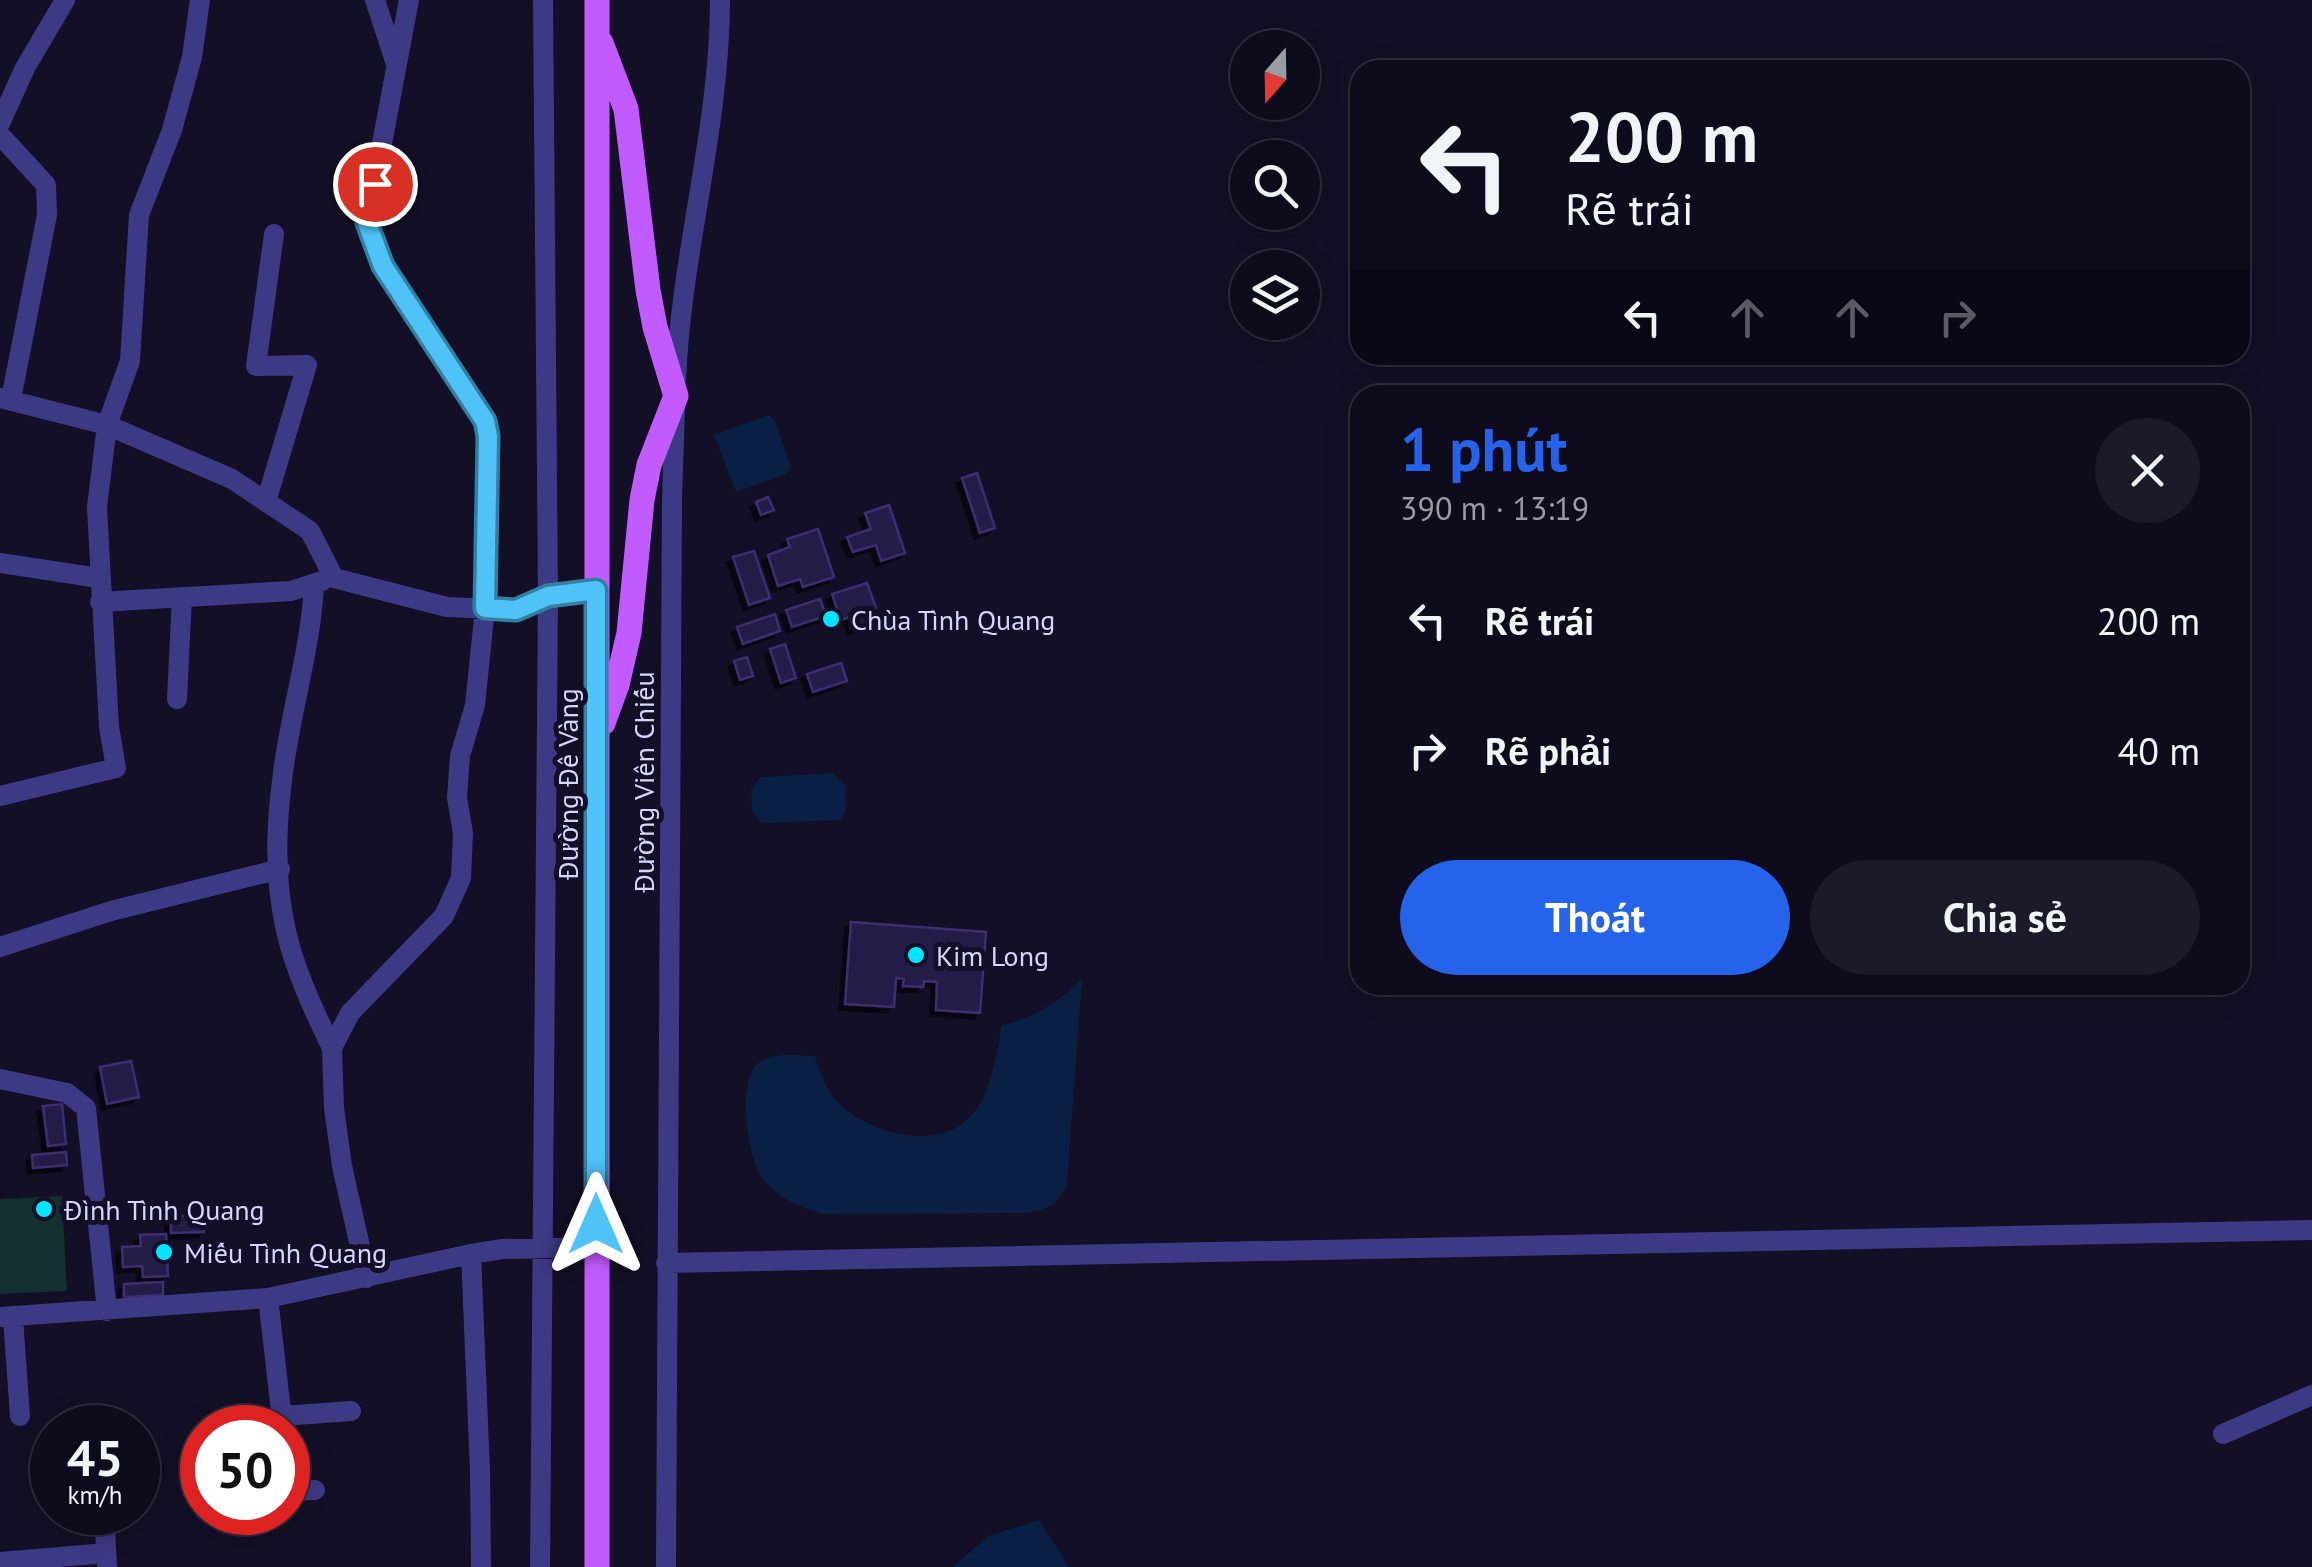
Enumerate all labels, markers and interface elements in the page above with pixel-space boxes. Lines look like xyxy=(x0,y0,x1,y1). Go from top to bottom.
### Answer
north arrow xyxy=(1230,30,1320,120)
map controls xyxy=(1230,30,1320,340)
text: 200 m xyxy=(1565,91,1758,181)
icon: left xyxy=(1400,100,1530,230)
button: search xyxy=(1230,140,1320,230)
pin xyxy=(333,142,418,227)
icon: arrive xyxy=(348,157,403,212)
text: Rẽ trái xyxy=(1565,179,1694,237)
button: layers xyxy=(1230,250,1320,340)
icon: left xyxy=(1615,290,1670,345)
icon: ahead xyxy=(1720,290,1775,345)
icon: ahead xyxy=(1825,290,1880,345)
icon: right xyxy=(1930,290,1985,345)
text: 1 phút xyxy=(1400,410,1568,488)
button: close xyxy=(2095,418,2200,523)
text: 390 m · 13:19 xyxy=(1400,487,1589,529)
icon: left xyxy=(1400,593,1455,648)
text: Rẽ trái xyxy=(1485,596,1594,645)
text: 200 m xyxy=(2097,596,2200,645)
place label: Chùa Tình Quang xyxy=(851,601,1055,638)
marker: Chùa Tình Quang xyxy=(820,608,842,630)
street label: Đường Viên Chiếu xyxy=(625,671,662,894)
street label: Đường Đê Vàng xyxy=(549,688,586,881)
icon: right xyxy=(1400,723,1455,778)
text: Rẽ phải xyxy=(1485,726,1611,775)
text: 40 m xyxy=(2118,726,2200,775)
button: Thoát xyxy=(1400,860,1790,975)
button: Chia sẻ xyxy=(1810,860,2200,975)
place label: Kim Long xyxy=(936,937,1049,974)
marker: Kim Long xyxy=(905,944,927,966)
position arrow xyxy=(544,1172,648,1276)
place label: Đình Tình Quang xyxy=(63,1191,265,1228)
marker: Đình Tình Quang xyxy=(33,1198,55,1220)
place label: Miếu Tình Quang xyxy=(184,1234,387,1271)
marker: Miếu Tình Quang xyxy=(153,1241,175,1263)
speed limit sign: 50 xyxy=(180,1405,310,1535)
text: 45 xyxy=(67,1425,123,1490)
text: km/h xyxy=(68,1479,122,1511)

